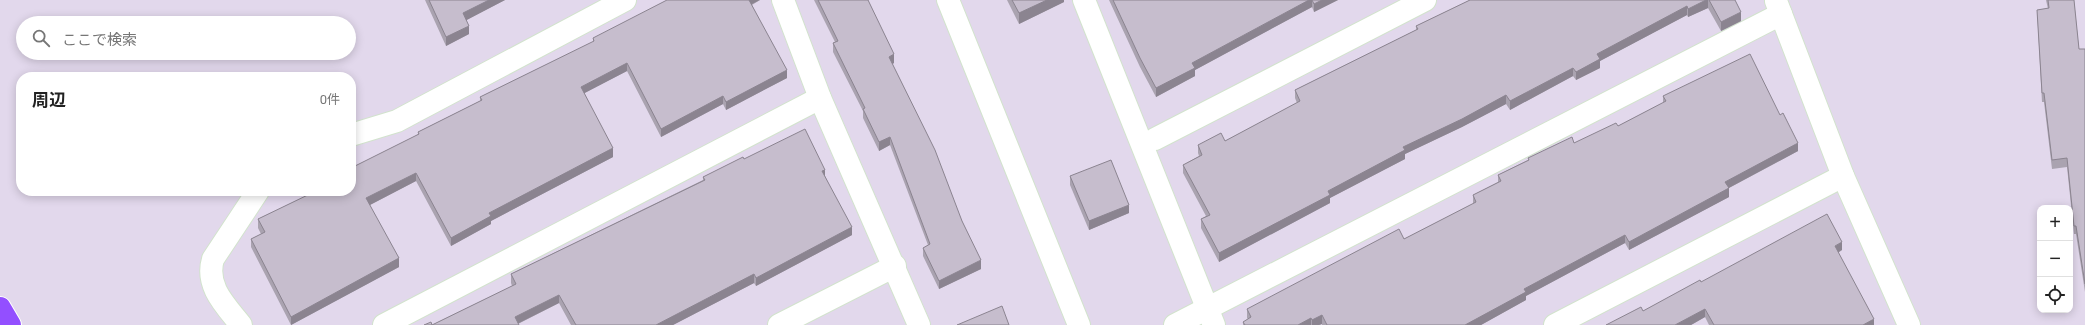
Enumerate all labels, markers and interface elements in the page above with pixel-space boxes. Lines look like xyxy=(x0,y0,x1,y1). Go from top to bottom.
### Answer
search box xyxy=(16,16,356,60)
icon: search xyxy=(30,27,52,49)
text: ここで検索 xyxy=(62,31,137,49)
text: 周辺 xyxy=(32,90,66,110)
text: 0件 xyxy=(320,92,340,107)
map controls xyxy=(2037,205,2073,313)
button: + xyxy=(2037,205,2073,241)
button: − xyxy=(2037,241,2073,277)
button: locate xyxy=(2037,277,2073,313)

